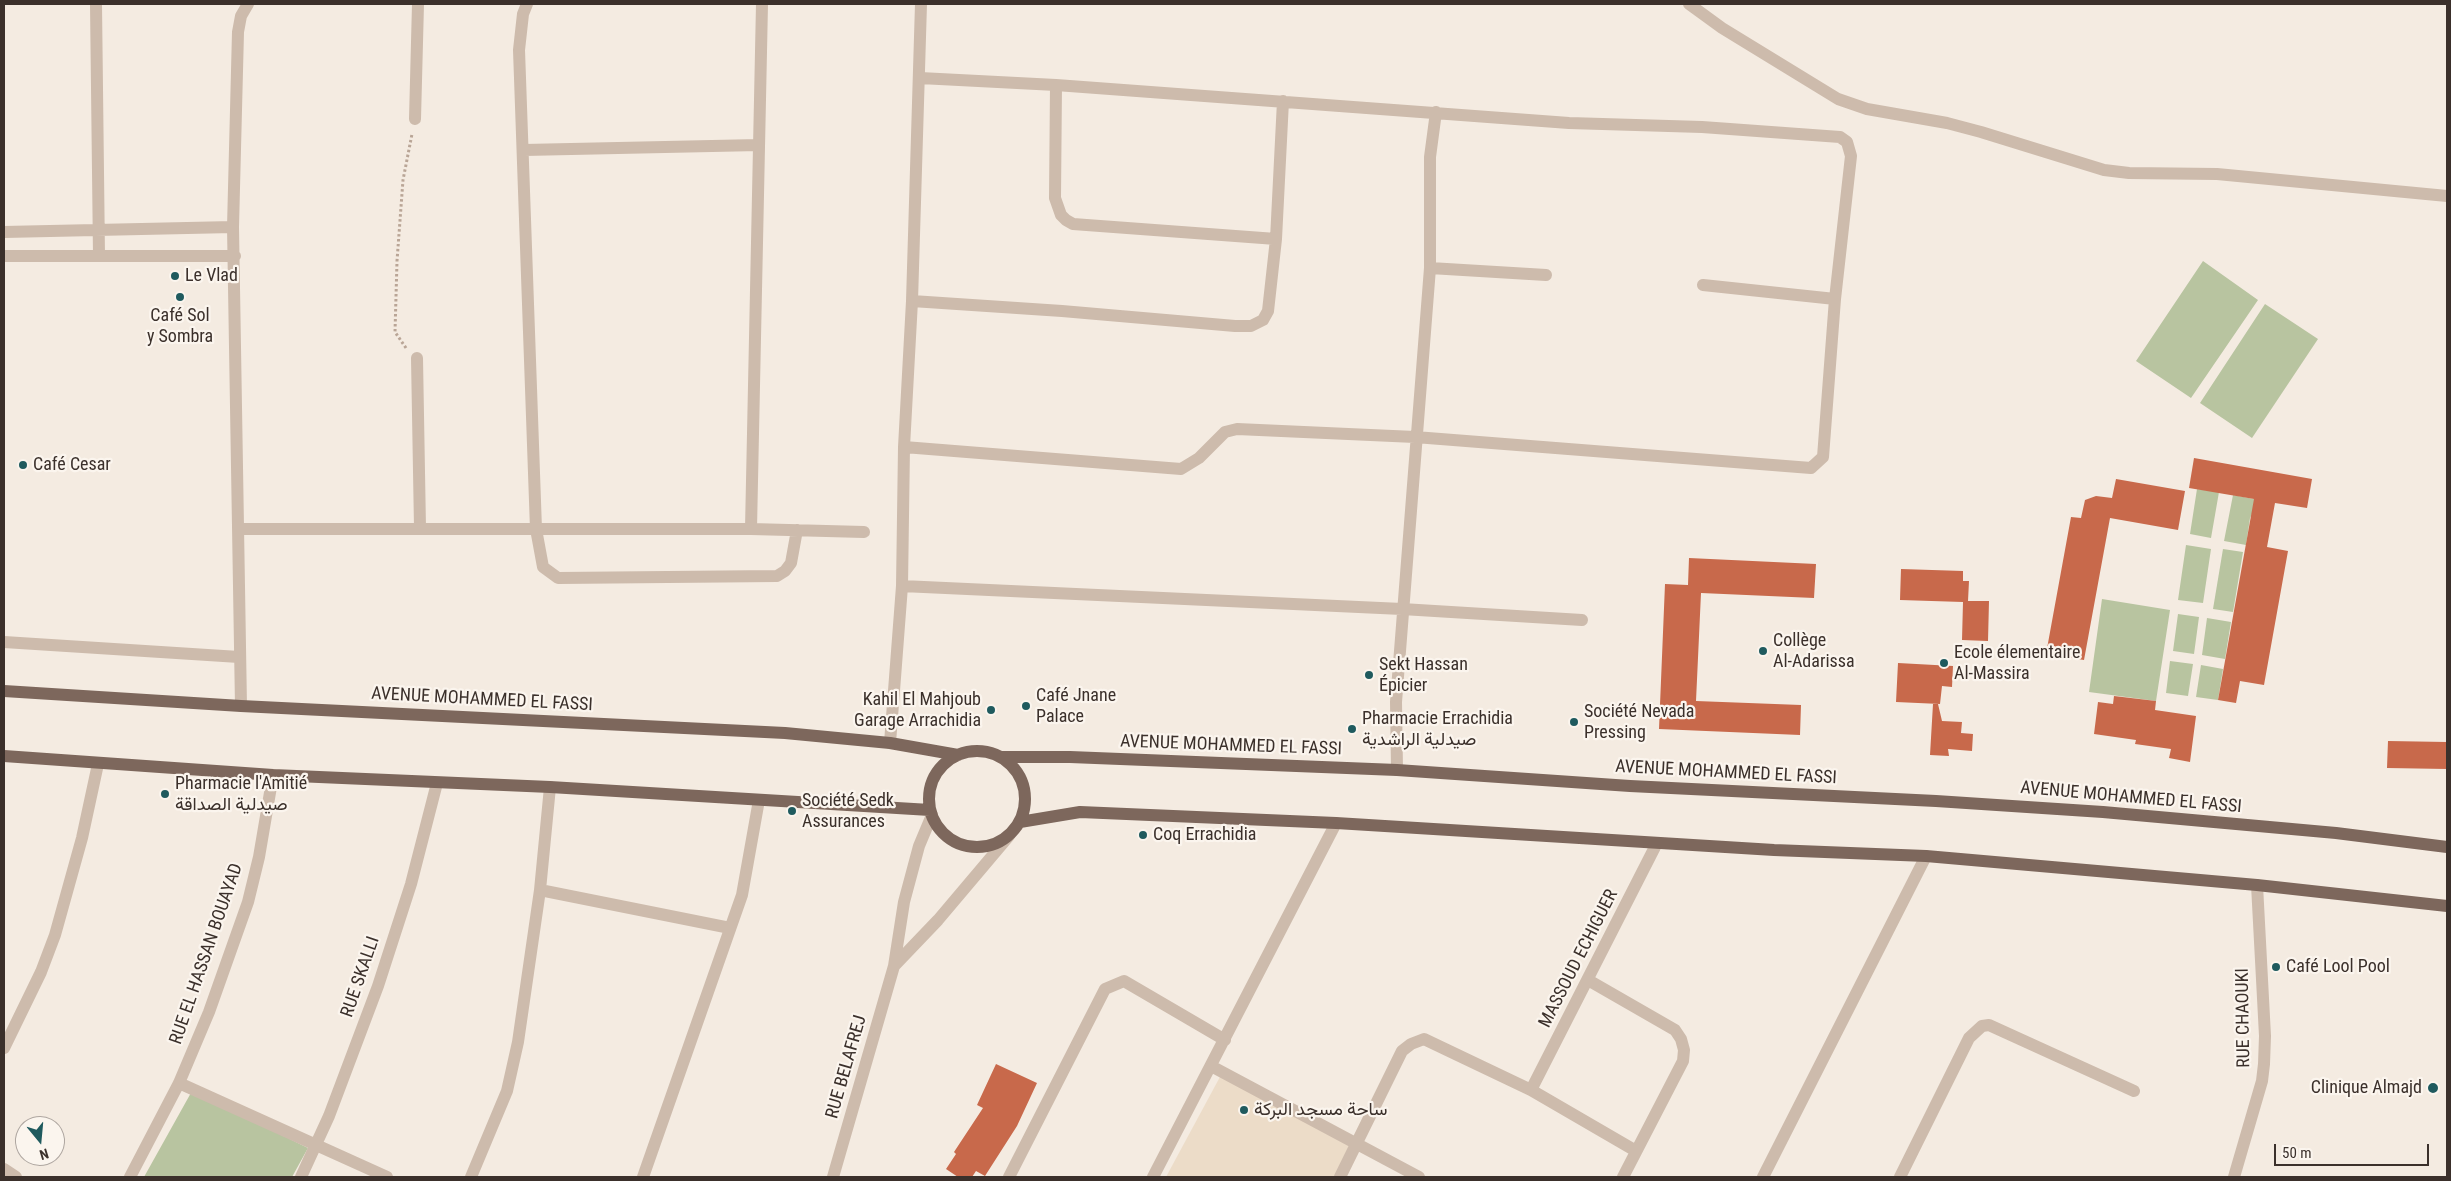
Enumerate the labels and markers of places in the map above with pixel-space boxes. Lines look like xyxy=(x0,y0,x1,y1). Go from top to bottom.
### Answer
place label: Le Vlad xyxy=(185,265,238,287)
marker: Le Vlad xyxy=(169,270,181,282)
marker: Café Sol y Sombra xyxy=(174,291,186,303)
place label: Café Sol y Sombra xyxy=(147,305,213,348)
place label: Café Cesar xyxy=(33,454,111,476)
marker: Café Cesar xyxy=(17,459,29,471)
place label: Collège Al-Adarissa xyxy=(1773,630,1855,672)
place label: Ecole élementaire Al-Massira xyxy=(1954,642,2080,684)
marker: Collège Al-Adarissa xyxy=(1757,645,1769,657)
place label: Sekt Hassan Épicier xyxy=(1379,654,1468,696)
marker: Ecole élementaire Al-Massira xyxy=(1938,657,1950,669)
marker: Sekt Hassan Épicier xyxy=(1363,669,1375,681)
place label: Café Jnane Palace xyxy=(1036,685,1116,728)
place label: Kahil El Mahjoub Garage Arrachidia xyxy=(854,689,981,732)
marker: Café Jnane Palace xyxy=(1020,700,1032,712)
place label: Société Nevada Pressing xyxy=(1584,701,1694,744)
marker: Kahil El Mahjoub Garage Arrachidia xyxy=(985,704,997,716)
place label: Pharmacie Errachidia صيدلية الراشدية xyxy=(1362,708,1513,751)
marker: Société Nevada Pressing xyxy=(1568,716,1580,728)
marker: Pharmacie Errachidia صيدلية الراشدية xyxy=(1346,723,1358,735)
place label: Pharmacie l'Amitié صيدلية الصداقة xyxy=(175,773,307,816)
marker: Pharmacie l'Amitié صيدلية الصداقة xyxy=(159,788,171,800)
place label: Société Sedk Assurances xyxy=(802,790,894,832)
marker: Société Sedk Assurances xyxy=(786,805,798,817)
place label: Coq Errachidia xyxy=(1153,824,1256,846)
marker: Coq Errachidia xyxy=(1137,829,1149,841)
place label: Café Lool Pool xyxy=(2286,956,2390,978)
marker: Café Lool Pool xyxy=(2270,961,2282,973)
place label: Clinique Almajd xyxy=(2311,1077,2422,1099)
marker: Clinique Almajd xyxy=(2426,1081,2440,1095)
place label: ساحة مسجد البركة xyxy=(1254,1099,1387,1121)
marker: ساحة مسجد البركة xyxy=(1238,1104,1250,1116)

